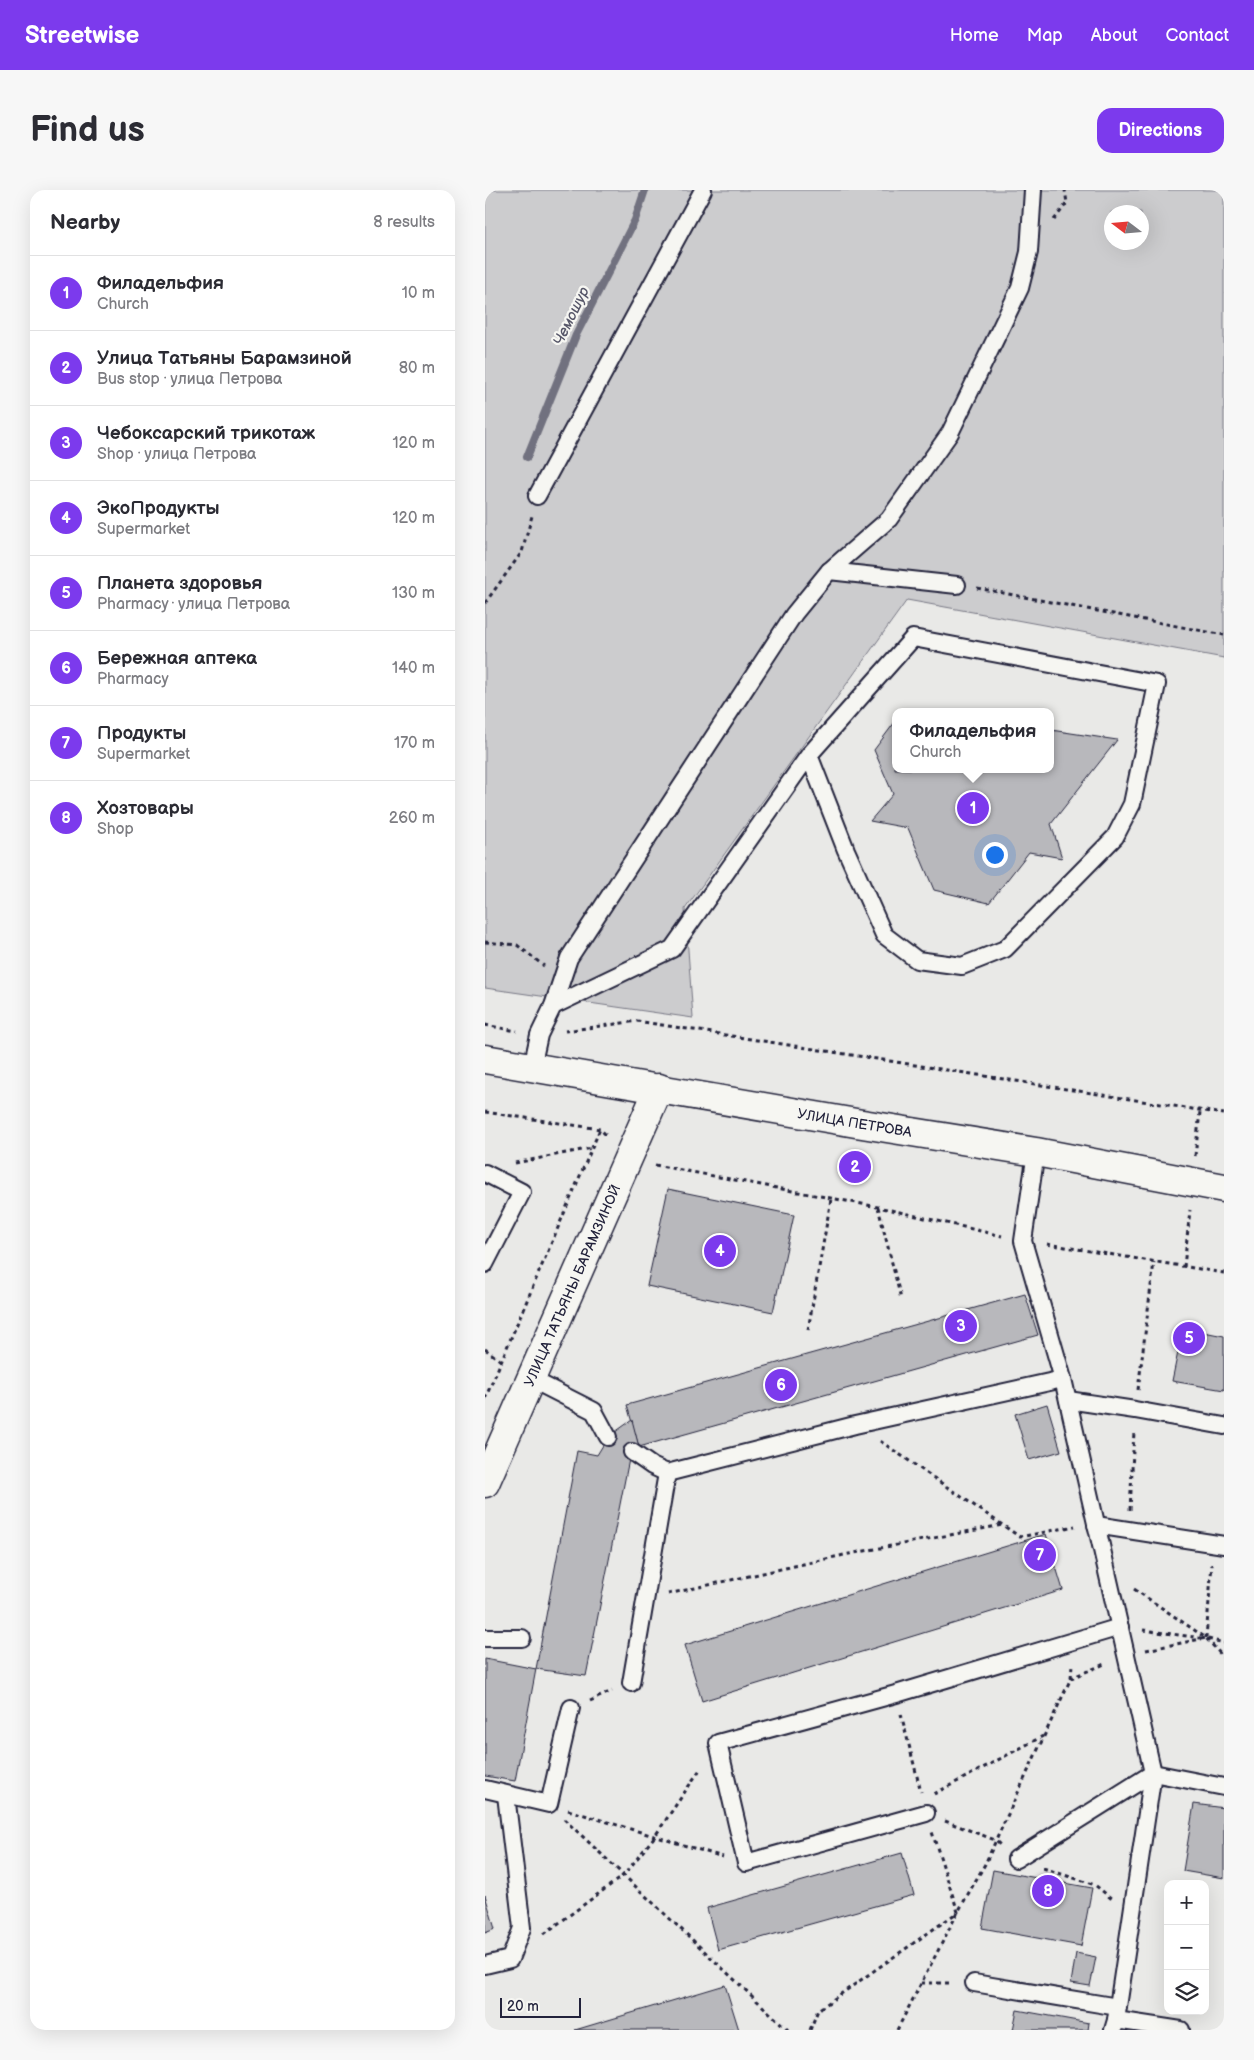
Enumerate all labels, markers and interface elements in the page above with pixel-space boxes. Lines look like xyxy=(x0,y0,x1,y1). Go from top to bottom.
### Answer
text: Streetwise xyxy=(25,21,139,50)
text: Home xyxy=(950,25,999,46)
text: Map xyxy=(1027,25,1063,46)
text: About xyxy=(1091,25,1138,46)
text: Contact xyxy=(1166,25,1229,46)
button: Directions xyxy=(1097,108,1224,153)
text: Find us xyxy=(30,109,145,152)
north arrow xyxy=(1104,205,1149,250)
text: Nearby xyxy=(50,210,120,235)
text: 8 results xyxy=(373,213,435,232)
text: Филадельфия xyxy=(97,272,224,295)
water label: Чемошур xyxy=(549,283,594,349)
text: 1 xyxy=(63,284,69,303)
text: 10 m xyxy=(402,284,435,303)
text: Church xyxy=(97,295,149,314)
text: Улица Татьяны Барамзиной xyxy=(97,347,352,370)
text: 2 xyxy=(61,359,71,378)
text: 80 m xyxy=(399,359,435,378)
text: Bus stop · улица Петрова xyxy=(97,370,282,389)
text: Чебоксарский трикотаж xyxy=(97,422,315,445)
text: 3 xyxy=(61,434,71,453)
text: 120 m xyxy=(392,434,435,453)
text: Shop · улица Петрова xyxy=(97,445,256,464)
text: ЭкоПродукты xyxy=(97,497,220,520)
text: 4 xyxy=(61,509,71,528)
text: 120 m xyxy=(392,509,435,528)
text: Supermarket xyxy=(97,520,190,539)
text: Планета здоровья xyxy=(97,572,263,595)
text: 5 xyxy=(61,584,71,603)
text: 130 m xyxy=(392,584,435,603)
text: Pharmacy · улица Петрова xyxy=(97,595,290,614)
text: Бережная аптека xyxy=(97,647,257,670)
text: 6 xyxy=(61,659,71,678)
text: 140 m xyxy=(392,659,435,678)
text: Pharmacy xyxy=(97,670,169,689)
popup xyxy=(892,708,1054,773)
text: Филадельфия xyxy=(910,720,1036,743)
text: Продукты xyxy=(97,722,186,745)
text: 7 xyxy=(62,734,70,753)
text: 170 m xyxy=(394,734,435,753)
text: Church xyxy=(910,743,961,762)
text: Supermarket xyxy=(97,745,190,764)
pin: 1 xyxy=(957,789,989,827)
text: Хозтовары xyxy=(97,797,194,820)
text: 8 xyxy=(61,809,71,828)
text: 260 m xyxy=(389,809,435,828)
text: Shop xyxy=(97,820,134,839)
your location xyxy=(982,842,1008,868)
street label: УЛИЦА ПЕТРОВА xyxy=(796,1105,913,1141)
pin: 2 xyxy=(839,1148,871,1186)
street label: УЛИЦА ТАТЬЯНЫ БАРАМЗИНОЙ xyxy=(521,1182,624,1389)
pin: 4 xyxy=(704,1232,736,1270)
pin: 3 xyxy=(945,1307,977,1345)
pin: 5 xyxy=(1173,1319,1205,1357)
pin: 6 xyxy=(765,1366,797,1404)
pin: 7 xyxy=(1024,1536,1056,1574)
pin: 8 xyxy=(1032,1872,1064,1910)
map controls xyxy=(1164,1880,1209,2015)
button: + xyxy=(1164,1880,1209,1925)
button: − xyxy=(1164,1925,1209,1970)
button: layers xyxy=(1164,1970,1209,2015)
scale bar xyxy=(500,1995,581,2018)
text: 20 m xyxy=(507,1998,539,2015)

